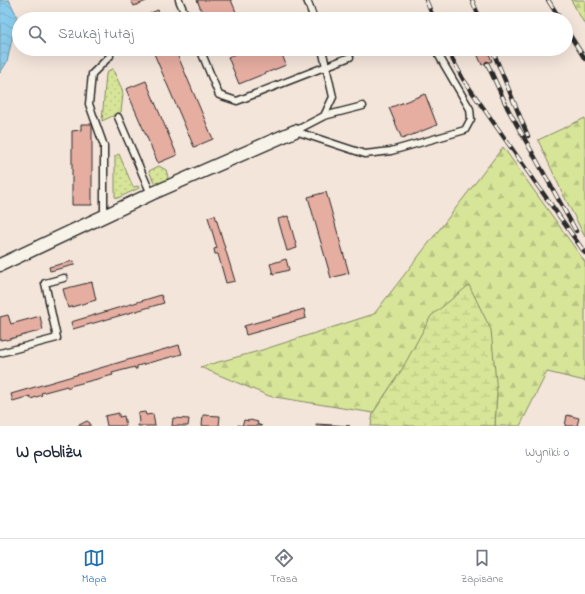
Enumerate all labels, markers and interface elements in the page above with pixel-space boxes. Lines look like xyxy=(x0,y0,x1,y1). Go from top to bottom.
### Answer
search box xyxy=(12,12,573,56)
icon: search xyxy=(26,23,48,45)
text: Szukaj tutaj xyxy=(58,23,134,45)
text: W pobliżu xyxy=(16,440,82,465)
text: Wyniki: 0 xyxy=(525,443,569,462)
tab: Mapa xyxy=(82,547,106,587)
tab: Trasa xyxy=(270,547,297,587)
tab: Zapisane xyxy=(461,547,503,587)

